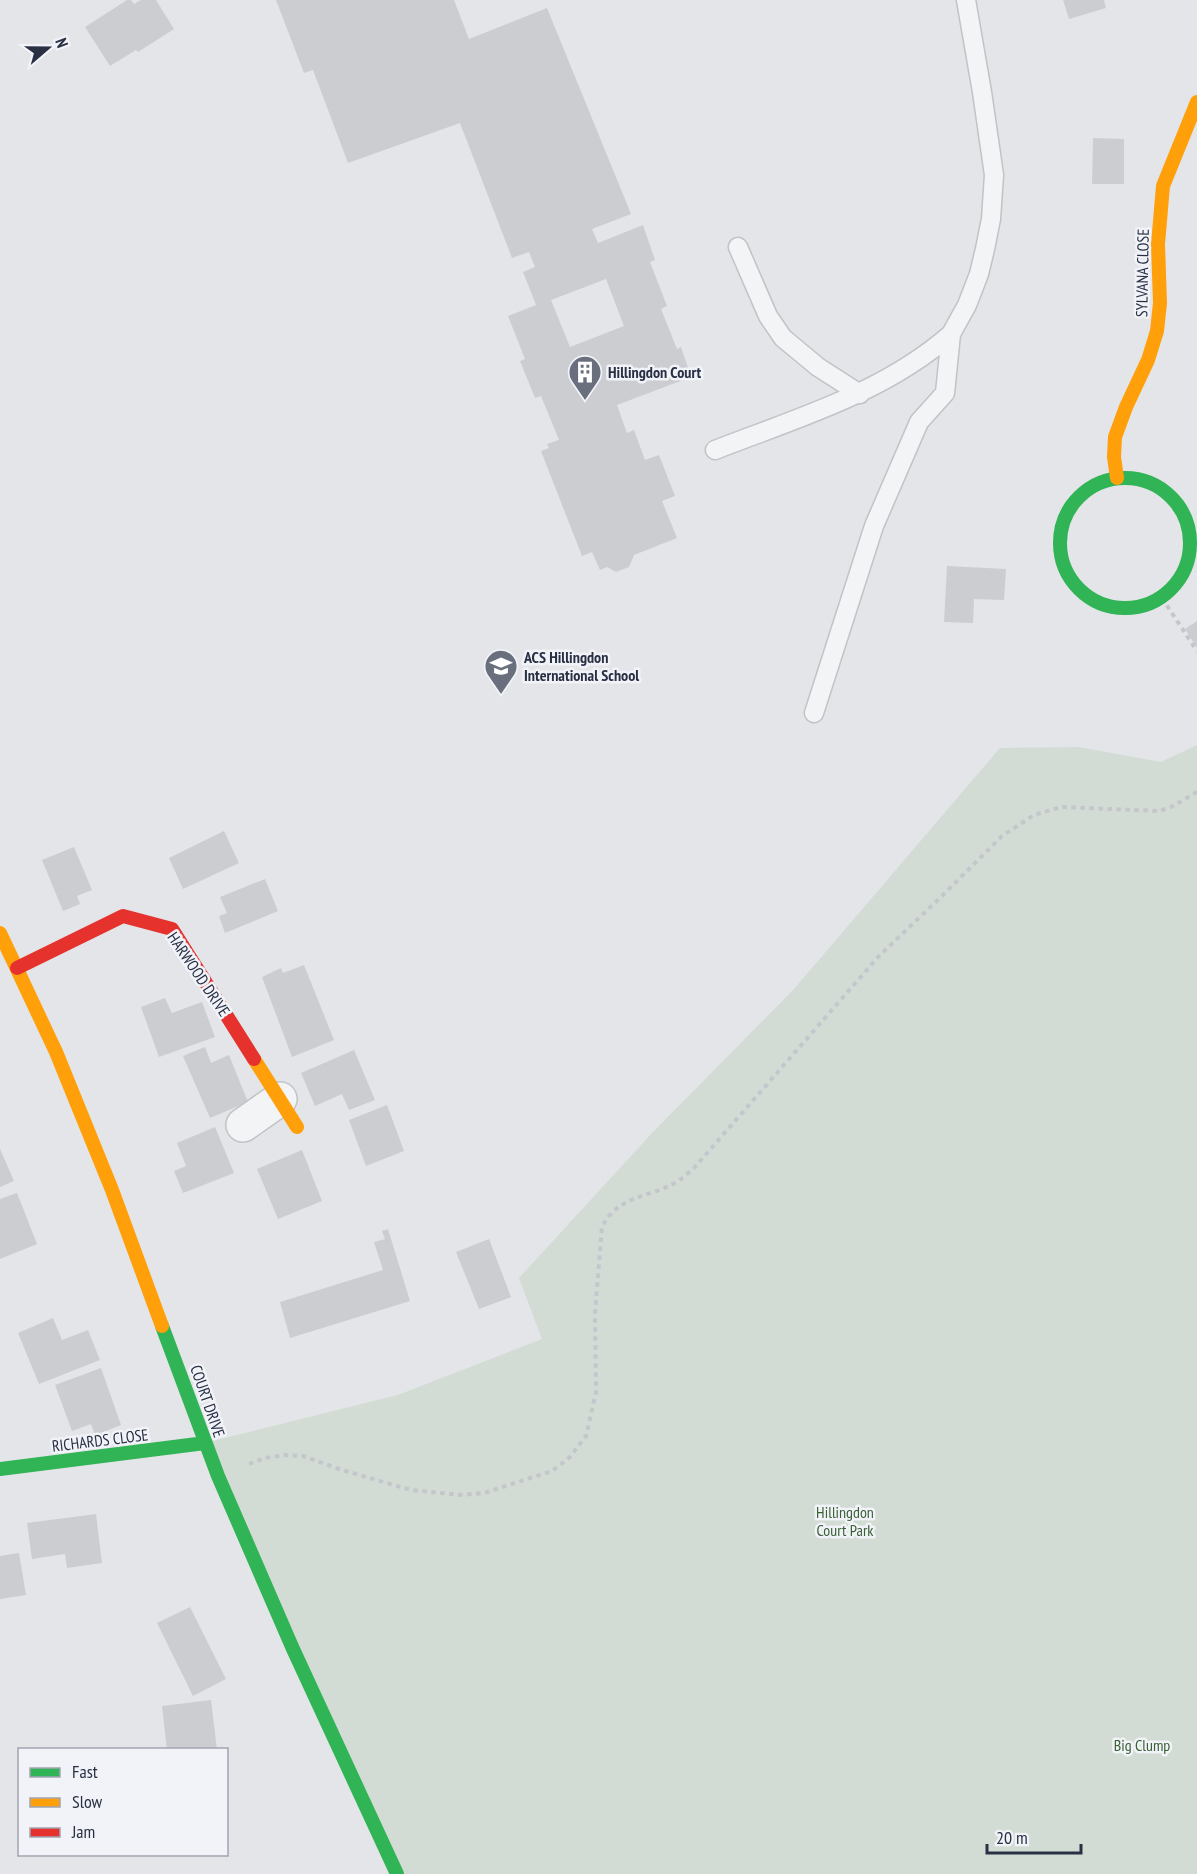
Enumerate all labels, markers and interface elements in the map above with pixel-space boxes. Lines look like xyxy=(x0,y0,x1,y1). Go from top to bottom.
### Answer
north arrow xyxy=(18,18,78,78)
text: N xyxy=(51,35,73,50)
street label: SYLVANA CLOSE xyxy=(1131,229,1153,317)
building icon: Hillingdon Court xyxy=(567,354,603,401)
place label: Hillingdon Court xyxy=(608,362,701,382)
place label: ACS Hillingdon International School xyxy=(523,647,639,685)
school or university icon: ACS Hillingdon International School xyxy=(483,648,519,695)
street label: HARWOOD DRIVE xyxy=(164,928,235,1020)
street label: COURT DRIVE xyxy=(186,1362,230,1440)
street label: RICHARDS CLOSE xyxy=(51,1424,149,1456)
park label: Hillingdon Court Park xyxy=(816,1502,874,1540)
park label: Big Clump xyxy=(1114,1735,1170,1755)
legend xyxy=(18,1748,228,1856)
text: Fast xyxy=(72,1760,98,1783)
text: Slow xyxy=(72,1790,103,1813)
scale bar xyxy=(987,1817,1082,1855)
text: Jam xyxy=(71,1820,95,1843)
text: 20 m xyxy=(996,1826,1028,1849)

